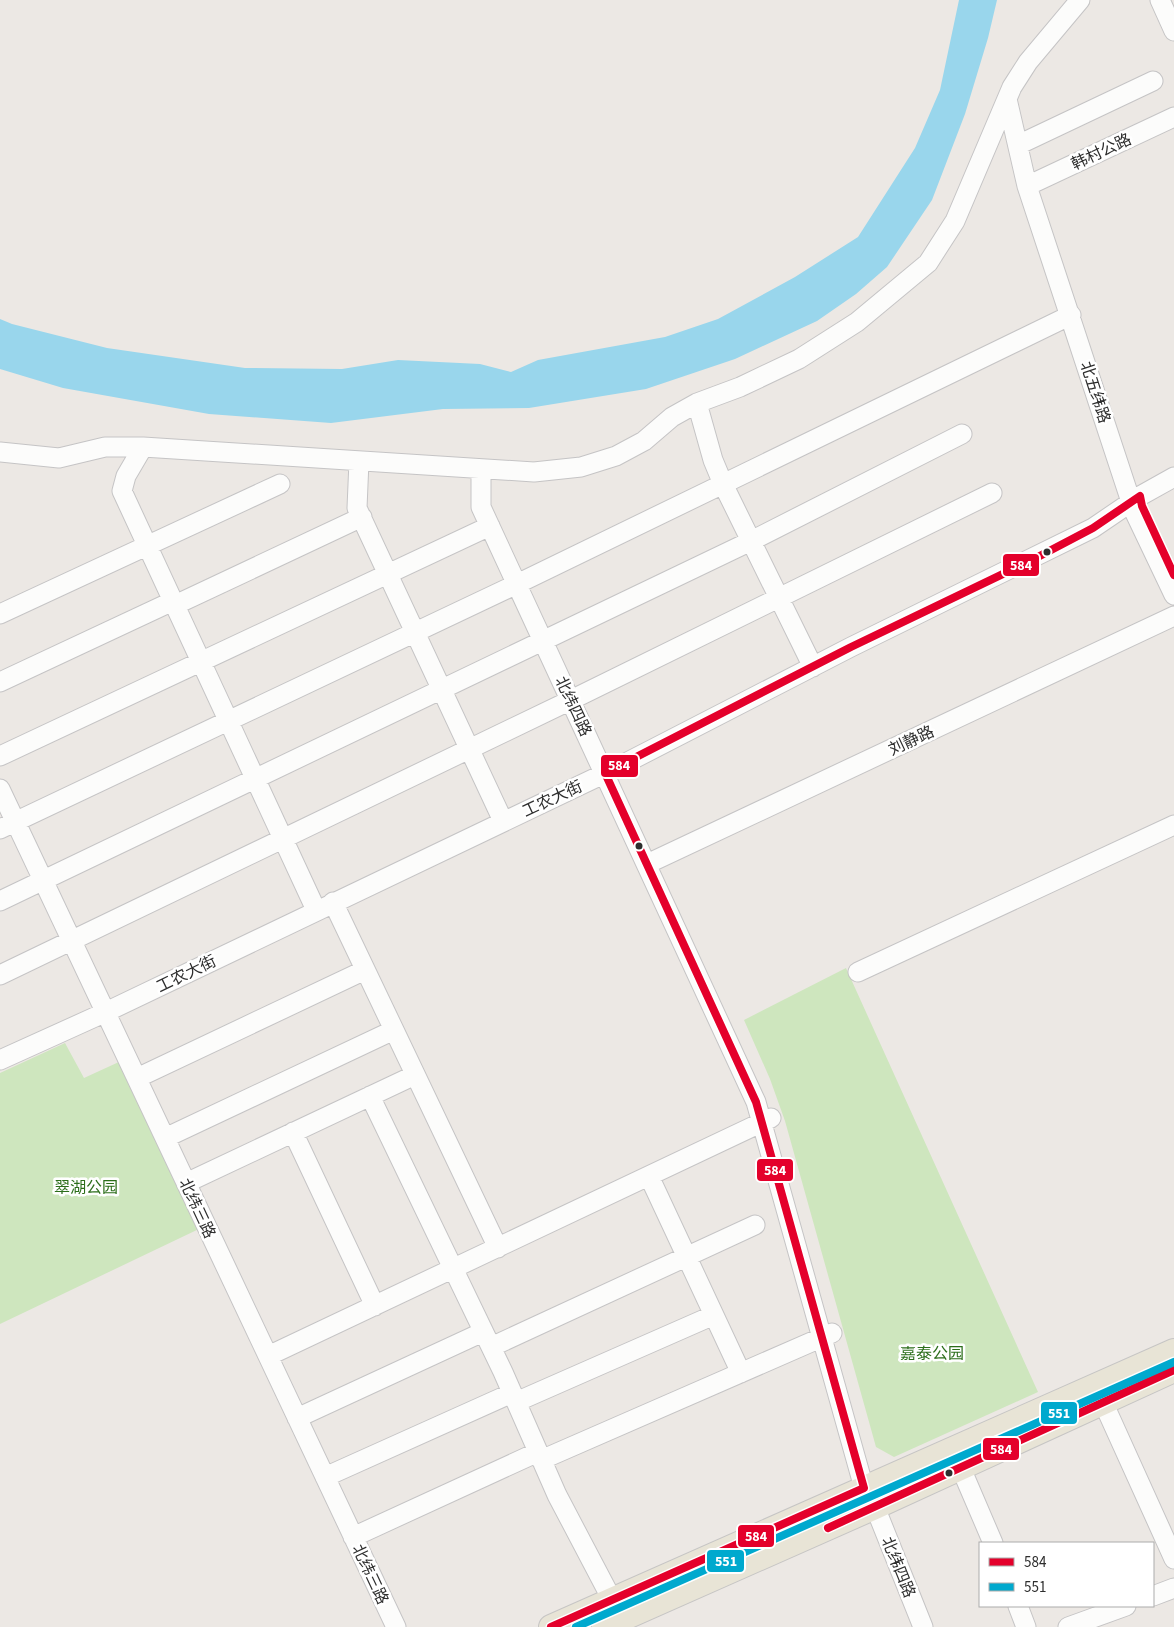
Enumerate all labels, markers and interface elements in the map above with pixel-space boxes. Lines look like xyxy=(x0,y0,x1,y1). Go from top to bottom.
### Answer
street label: 韩村公路 xyxy=(1068,128,1135,175)
street label: 北五纬路 xyxy=(1075,358,1115,426)
unlabelled marker xyxy=(1042,547,1052,557)
line badge: 584 xyxy=(1002,553,1040,577)
text: 584 xyxy=(1010,556,1033,576)
street label: 北纬四路 xyxy=(550,673,597,740)
street label: 刘静路 xyxy=(885,721,938,761)
line badge: 584 xyxy=(600,754,639,778)
text: 584 xyxy=(608,756,631,776)
street label: 工农大街 xyxy=(519,775,586,822)
unlabelled marker xyxy=(634,841,644,851)
street label: 工农大街 xyxy=(153,950,220,998)
line badge: 584 xyxy=(756,1158,794,1182)
text: 584 xyxy=(764,1161,787,1181)
street label: 北纬三路 xyxy=(174,1175,221,1242)
park label: 翠湖公园 xyxy=(54,1177,118,1199)
park label: 嘉泰公园 xyxy=(900,1343,964,1365)
line badge: 551 xyxy=(1040,1401,1078,1425)
text: 551 xyxy=(1048,1404,1070,1424)
line badge: 584 xyxy=(982,1437,1020,1461)
text: 584 xyxy=(990,1440,1013,1460)
unlabelled marker xyxy=(944,1468,954,1478)
line badge: 584 xyxy=(737,1524,775,1548)
text: 584 xyxy=(745,1527,768,1547)
street label: 北纬四路 xyxy=(876,1534,920,1601)
street label: 北纬三路 xyxy=(347,1541,394,1608)
legend xyxy=(979,1542,1154,1607)
line badge: 551 xyxy=(706,1549,745,1573)
text: 551 xyxy=(715,1552,737,1572)
text: 584 xyxy=(1024,1552,1047,1573)
text: 551 xyxy=(1024,1577,1046,1598)

